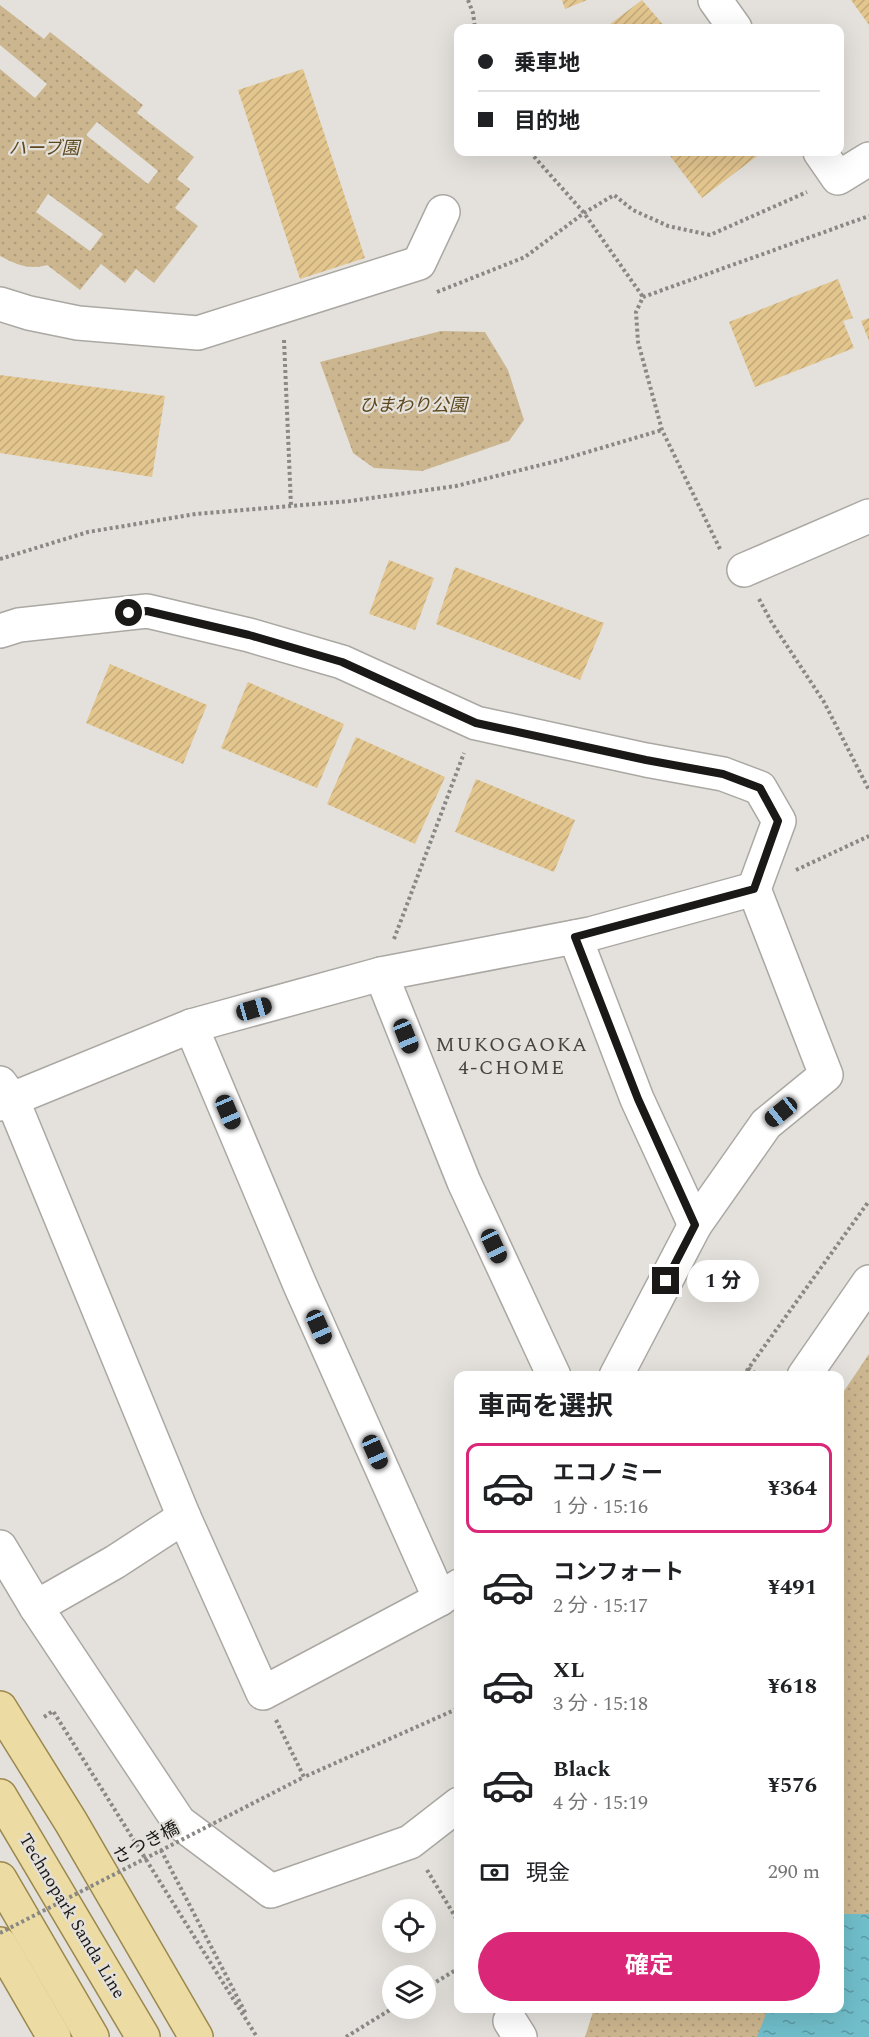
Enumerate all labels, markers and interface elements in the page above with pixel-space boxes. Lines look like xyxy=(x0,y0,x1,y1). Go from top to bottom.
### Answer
text: 乗車地 xyxy=(514,47,580,80)
text: 目的地 xyxy=(514,105,580,138)
park label: ハーブ園 xyxy=(9,135,82,162)
park label: ひまわり公園 xyxy=(359,392,470,419)
route start xyxy=(115,599,142,626)
car xyxy=(234,995,274,1023)
car xyxy=(391,1016,421,1056)
district label: MUKOGAOKA 4-CHOME xyxy=(435,1030,589,1083)
car xyxy=(213,1092,243,1132)
car xyxy=(761,1094,801,1130)
car xyxy=(478,1226,510,1266)
callout: 1 分 xyxy=(687,1260,759,1302)
text: 1 分 xyxy=(705,1266,741,1296)
route end xyxy=(652,1267,679,1294)
car xyxy=(303,1307,335,1347)
text: 車両を選択 xyxy=(478,1386,613,1428)
car xyxy=(359,1432,391,1472)
text: エコノミー xyxy=(553,1457,663,1490)
icon: car xyxy=(481,1461,535,1515)
text: ¥364 xyxy=(768,1472,817,1505)
text: 1 分 · 15:16 xyxy=(553,1492,648,1522)
text: コンフォート xyxy=(553,1556,684,1589)
icon: car xyxy=(481,1560,535,1614)
text: ¥491 xyxy=(768,1571,817,1604)
text: 2 分 · 15:17 xyxy=(553,1591,648,1621)
text: XL xyxy=(553,1654,584,1687)
icon: car xyxy=(481,1659,535,1713)
text: ¥618 xyxy=(768,1670,817,1703)
text: 3 分 · 15:18 xyxy=(553,1689,648,1719)
text: Black xyxy=(553,1753,611,1786)
icon: car xyxy=(481,1758,535,1812)
text: ¥576 xyxy=(768,1769,817,1802)
text: 4 分 · 15:19 xyxy=(553,1788,648,1818)
street label: さつき橋 xyxy=(108,1815,184,1871)
street label: Technopark Sanda Line xyxy=(12,1828,132,2004)
icon: cash xyxy=(478,1856,511,1889)
text: 現金 xyxy=(526,1857,570,1890)
text: 290 m xyxy=(768,1857,820,1887)
map controls xyxy=(382,1899,436,2019)
button: locate xyxy=(382,1899,436,1953)
button: 確定 xyxy=(478,1932,820,2001)
button: layers xyxy=(382,1965,436,2019)

